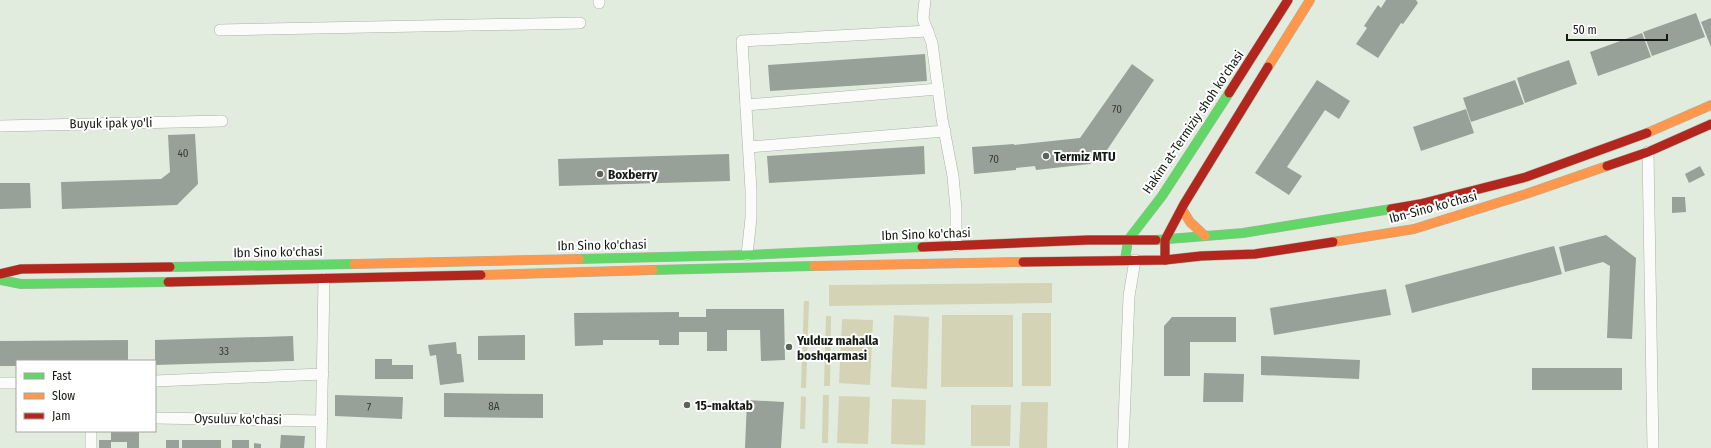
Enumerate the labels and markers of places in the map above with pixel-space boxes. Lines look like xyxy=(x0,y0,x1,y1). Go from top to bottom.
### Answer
place label: Termiz MTU xyxy=(1054,149,1116,164)
marker: Termiz MTU xyxy=(1041,151,1051,161)
place label: Boxberry xyxy=(608,167,658,182)
marker: Boxberry xyxy=(595,169,605,179)
place label: Yulduz mahalla boshqarmasi xyxy=(796,333,879,363)
marker: Yulduz mahalla boshqarmasi xyxy=(784,342,794,352)
place label: 15-maktab xyxy=(695,398,753,413)
marker: 15-maktab xyxy=(682,400,692,410)

